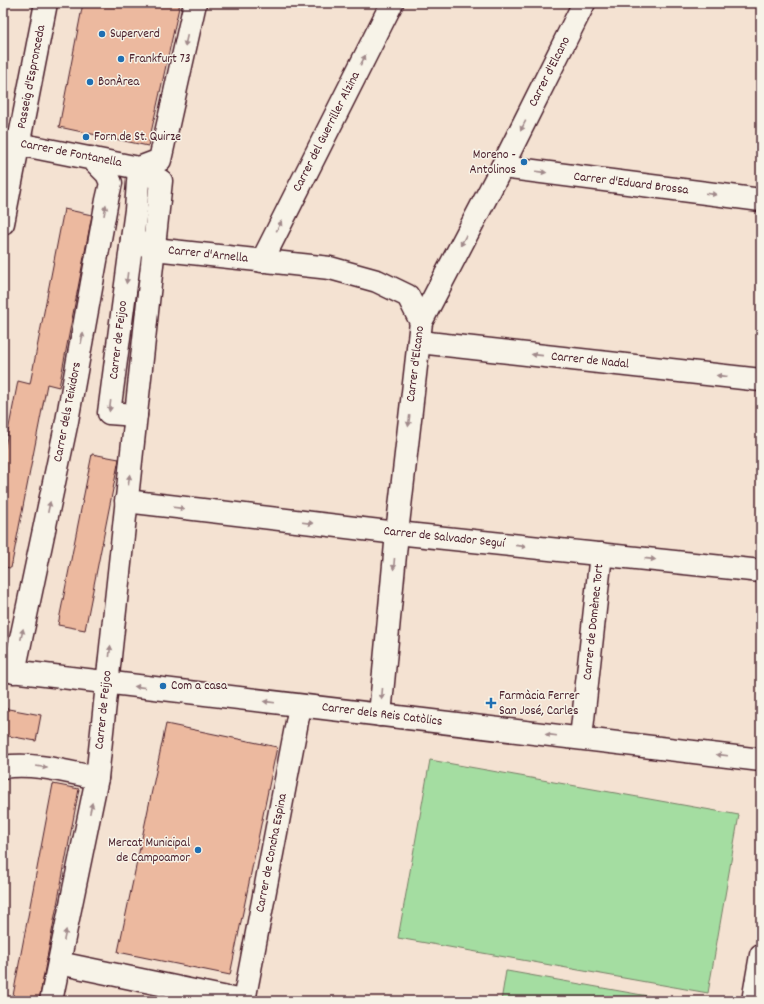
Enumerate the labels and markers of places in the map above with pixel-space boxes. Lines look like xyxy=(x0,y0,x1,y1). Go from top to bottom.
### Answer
place label: Superverd xyxy=(110,25,160,44)
marker: Superverd xyxy=(97,29,107,39)
place label: Frankfurt 73 xyxy=(129,50,191,69)
marker: Frankfurt 73 xyxy=(116,54,126,64)
place label: BonÀrea xyxy=(98,73,140,92)
marker: BonÀrea xyxy=(85,77,95,87)
place label: Forn de St. Quirze xyxy=(94,128,181,147)
marker: Forn de St. Quirze xyxy=(81,132,91,142)
place label: Moreno - Antolinos xyxy=(470,146,516,180)
marker: Moreno - Antolinos xyxy=(519,157,529,167)
place label: Com a casa xyxy=(171,677,228,696)
marker: Com a casa xyxy=(158,681,168,691)
place label: Farmàcia Ferrer San José, Carles xyxy=(499,687,580,721)
marker: Farmàcia Ferrer San José, Carles xyxy=(486,698,496,708)
place label: Mercat Municipal de Campoamor xyxy=(108,834,190,868)
marker: Mercat Municipal de Campoamor xyxy=(193,845,203,855)

